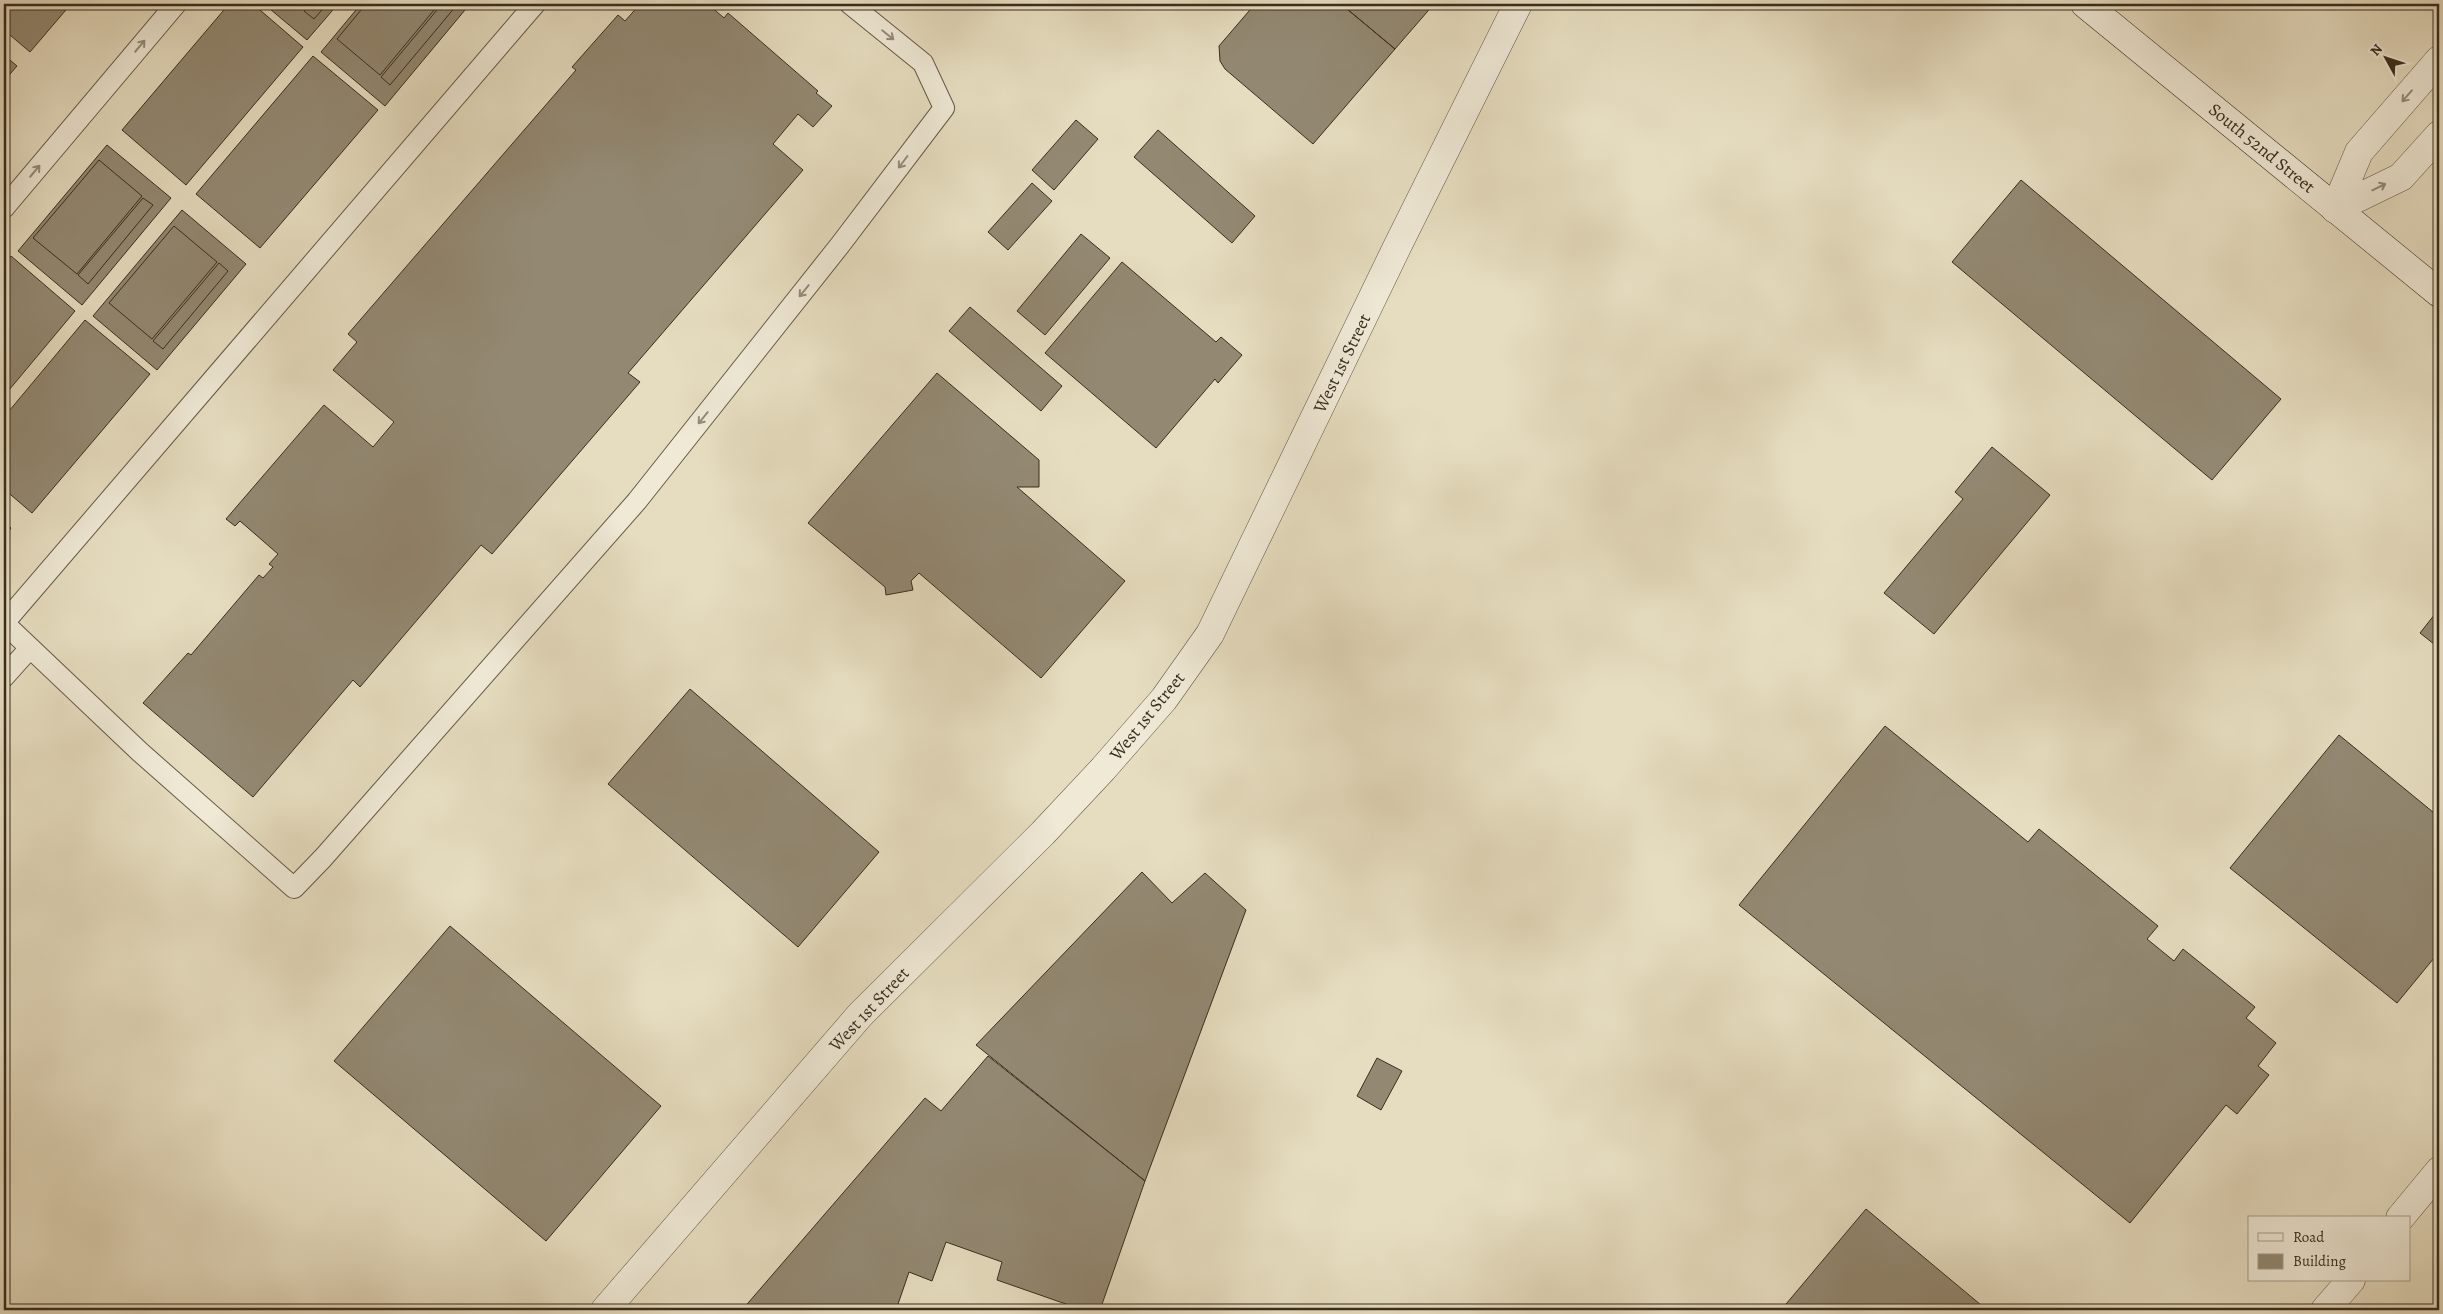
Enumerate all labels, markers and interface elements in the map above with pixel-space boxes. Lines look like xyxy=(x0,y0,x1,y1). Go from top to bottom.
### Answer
one-way arrow xyxy=(881,29,894,40)
north arrow xyxy=(2360,32,2410,82)
one-way arrow xyxy=(134,40,146,53)
text: N xyxy=(2366,40,2387,60)
one-way arrow xyxy=(2402,89,2413,102)
street label: South 52nd Street xyxy=(2204,98,2320,198)
one-way arrow xyxy=(898,155,908,169)
one-way arrow xyxy=(30,164,41,177)
one-way arrow xyxy=(2371,182,2386,192)
one-way arrow xyxy=(798,284,809,297)
street label: West 1st Street xyxy=(1307,309,1376,417)
one-way arrow xyxy=(697,411,708,424)
street label: West 1st Street xyxy=(1103,667,1190,766)
street label: West 1st Street xyxy=(823,962,914,1057)
legend xyxy=(2248,1216,2410,1282)
text: Road xyxy=(2293,1227,2325,1247)
text: Building xyxy=(2293,1251,2346,1271)

